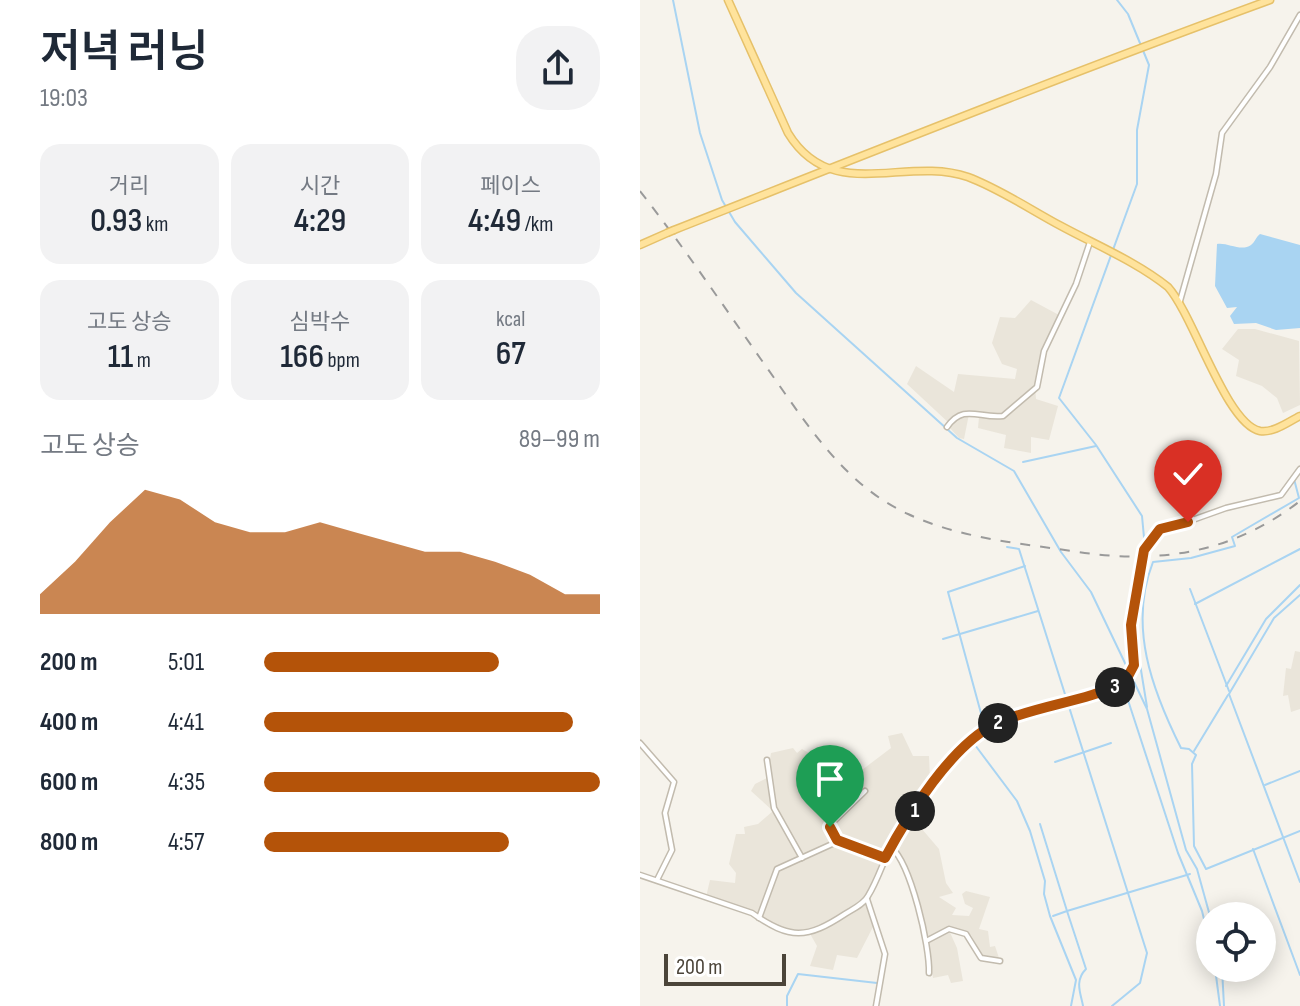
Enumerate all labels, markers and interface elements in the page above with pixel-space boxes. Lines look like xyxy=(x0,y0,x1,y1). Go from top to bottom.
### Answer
text: 저녁 러닝 xyxy=(40,26,209,79)
button: share xyxy=(516,26,600,110)
text: 19:03 xyxy=(40,83,88,114)
text: 거리 xyxy=(109,173,150,200)
text: 시간 xyxy=(300,173,340,200)
text: 페이스 xyxy=(480,173,541,200)
text: 0.93 xyxy=(90,200,142,241)
text: 4:29 xyxy=(294,200,346,241)
text: 4:49 xyxy=(468,200,521,241)
text: km xyxy=(142,211,168,238)
text: /km xyxy=(521,211,553,238)
text: kcal xyxy=(496,306,525,333)
text: 고도 상승 xyxy=(87,309,172,336)
text: 심박수 xyxy=(290,309,350,336)
text: 67 xyxy=(496,333,526,374)
text: 11 xyxy=(108,336,133,377)
text: 166 xyxy=(280,336,324,377)
text: m xyxy=(133,347,151,374)
text: bpm xyxy=(324,347,360,374)
text: 89–99 m xyxy=(519,424,600,455)
text: 고도 상승 xyxy=(40,431,140,462)
pin xyxy=(1154,440,1222,522)
icon: check xyxy=(1166,452,1210,496)
text: 200 m xyxy=(40,647,97,678)
text: 5:01 xyxy=(168,647,204,678)
pin: 3 xyxy=(1095,667,1135,707)
text: 3 xyxy=(1110,673,1120,700)
pin: 2 xyxy=(978,703,1018,743)
text: 400 m xyxy=(40,707,98,738)
text: 4:41 xyxy=(168,707,204,738)
text: 2 xyxy=(993,709,1003,736)
pin xyxy=(796,745,864,827)
icon: arrive xyxy=(808,757,852,801)
text: 600 m xyxy=(40,767,98,798)
text: 4:35 xyxy=(168,767,205,798)
pin: 1 xyxy=(895,791,935,831)
text: 1 xyxy=(911,797,919,824)
text: 800 m xyxy=(40,827,98,858)
text: 4:57 xyxy=(168,827,205,858)
map controls xyxy=(1196,902,1276,982)
button: locate xyxy=(1196,902,1276,982)
scale bar xyxy=(664,950,786,986)
text: 200 m xyxy=(676,954,722,981)

